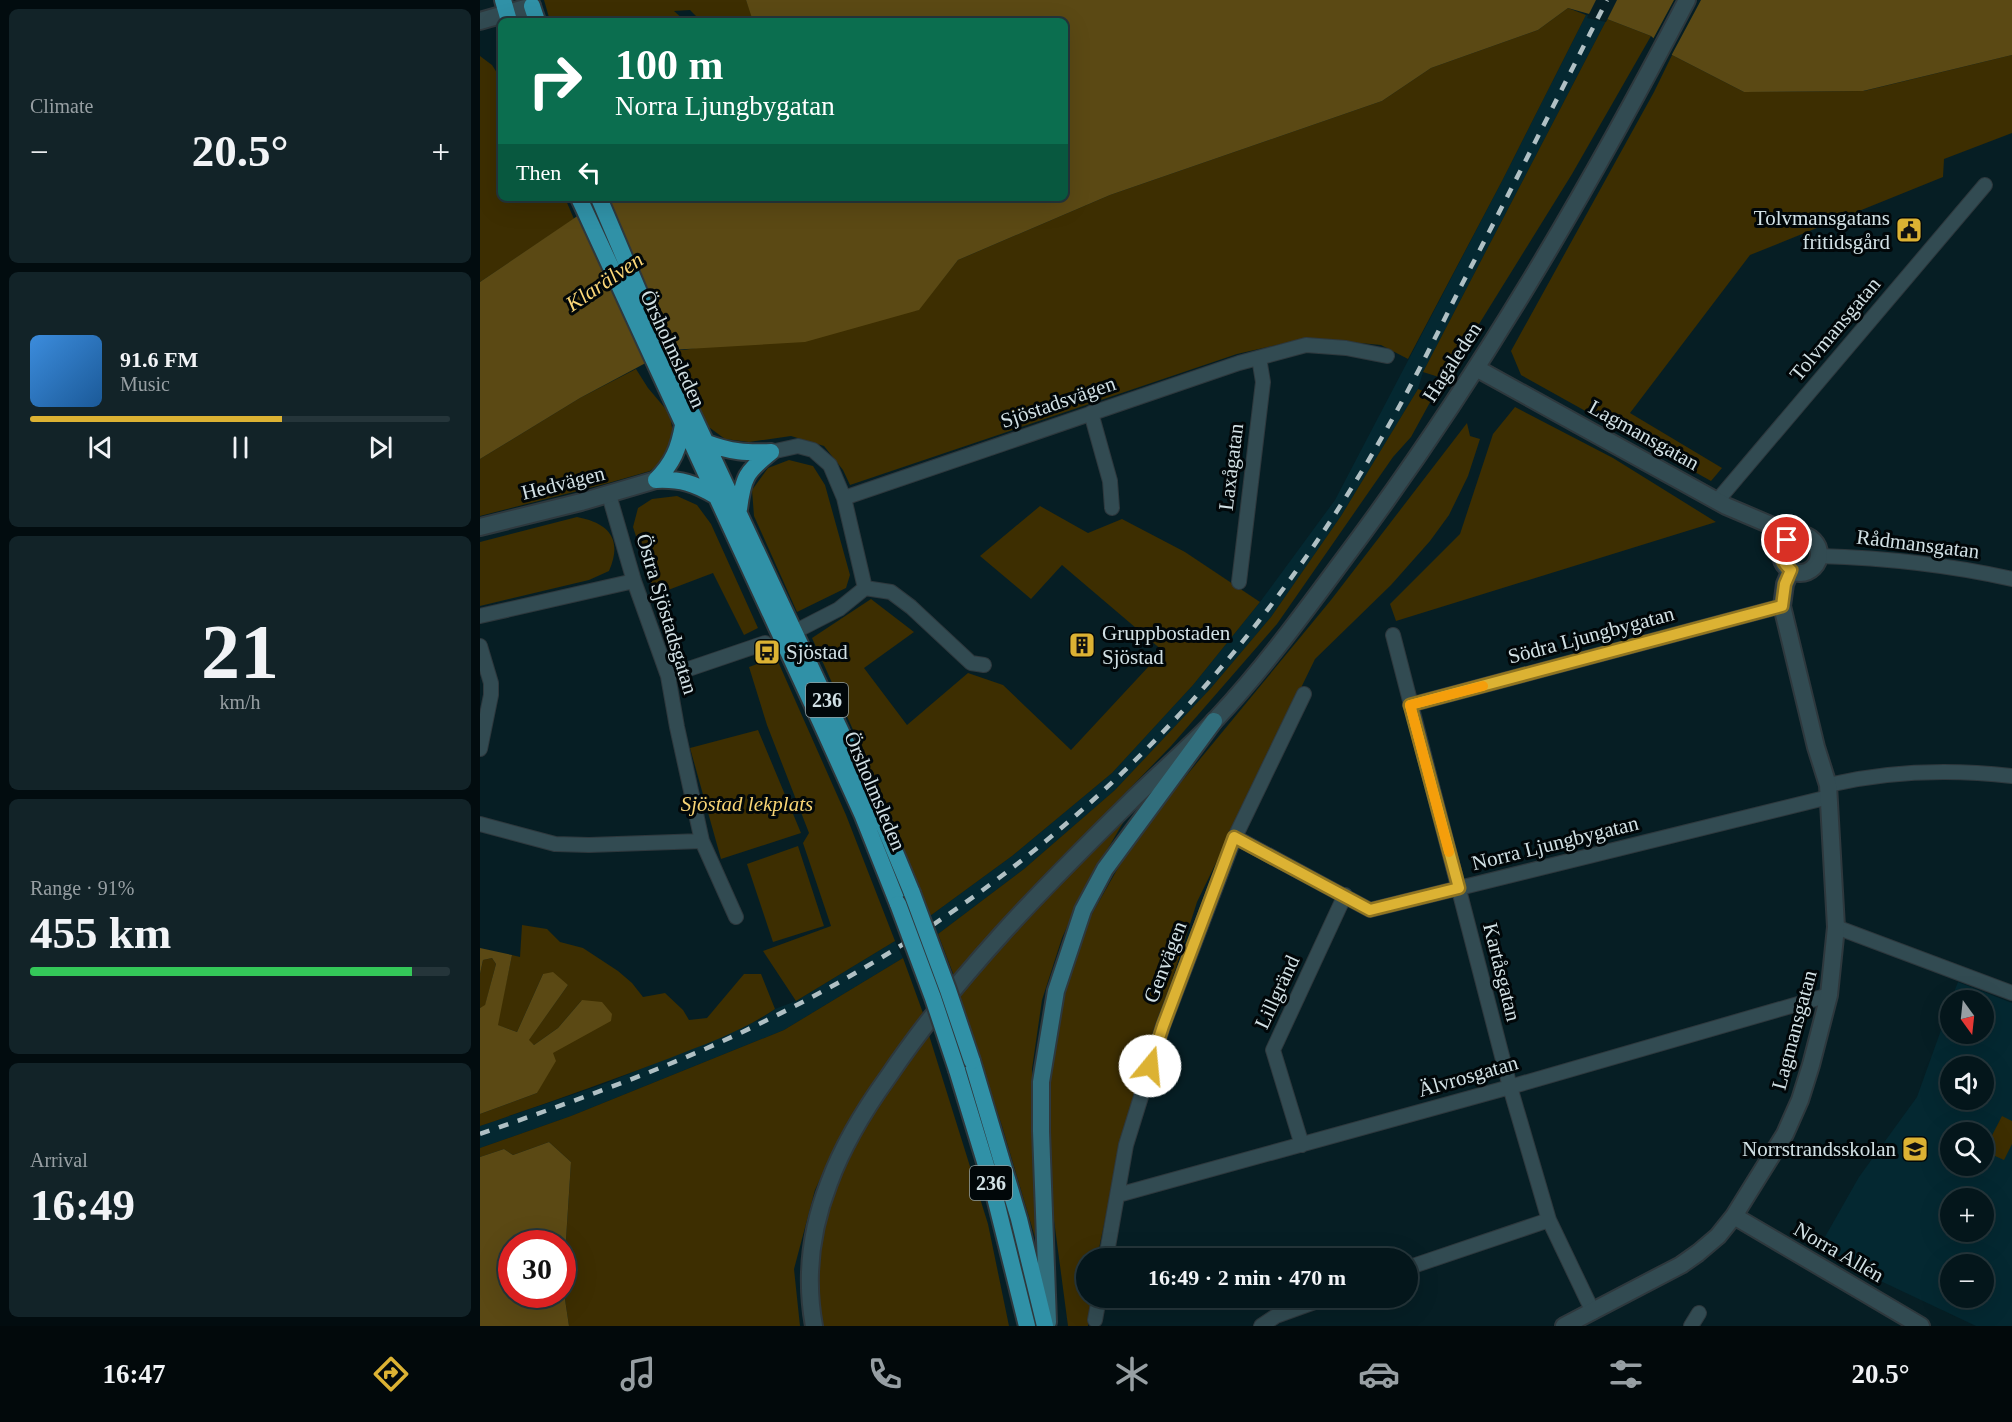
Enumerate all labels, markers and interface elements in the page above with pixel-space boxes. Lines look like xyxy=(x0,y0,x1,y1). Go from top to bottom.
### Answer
icon: right xyxy=(516,42,594,120)
text: 100 m xyxy=(615,42,724,88)
text: Norra Ljungbygatan xyxy=(615,91,835,121)
text: Climate xyxy=(30,95,93,117)
text: 20.5° xyxy=(192,126,288,176)
text: − xyxy=(30,134,49,170)
text: + xyxy=(431,134,450,170)
icon: left xyxy=(573,156,606,189)
text: Then xyxy=(516,160,561,185)
place label: Tolvmansgatans fritidsgård xyxy=(1754,206,1890,254)
public building icon: Tolvmansgatans fritidsgård xyxy=(1894,215,1924,245)
water label: Klarälven xyxy=(560,246,648,317)
street label: Tolvmansgatan xyxy=(1785,272,1886,386)
street label: Örsholmsleden xyxy=(635,286,711,412)
street label: Hagaleden xyxy=(1417,317,1487,406)
text: 91.6 FM xyxy=(120,347,198,372)
street label: Sjöstadsvägen xyxy=(997,371,1119,433)
text: Music xyxy=(120,373,170,395)
street label: Lagmansgatan xyxy=(1585,395,1704,475)
street label: Laxågatan xyxy=(1214,422,1248,512)
icon: previous xyxy=(84,431,117,464)
icon: pause xyxy=(224,431,257,464)
icon: next xyxy=(364,431,397,464)
street label: Hedvägen xyxy=(519,461,608,505)
pin xyxy=(1761,514,1812,565)
icon: arrive xyxy=(1770,523,1803,556)
street label: Rådmansgatan xyxy=(1855,525,1981,564)
street label: Östra Sjöstadsgatan xyxy=(631,531,703,697)
street label: Södra Ljungbygatan xyxy=(1505,601,1677,669)
text: 21 xyxy=(201,608,279,695)
place label: Gruppbostaden Sjöstad xyxy=(1102,621,1231,669)
building icon: Gruppbostaden Sjöstad xyxy=(1067,630,1097,660)
bus stop icon: Sjöstad xyxy=(752,637,782,667)
place label: Sjöstad xyxy=(786,640,848,664)
road number: 236 xyxy=(806,683,848,717)
text: km/h xyxy=(219,691,261,713)
street label: Örsholmsleden xyxy=(839,728,911,855)
park label: Sjöstad lekplats xyxy=(681,792,813,816)
street label: Norra Ljungbygatan xyxy=(1469,811,1641,875)
text: Range · 91% xyxy=(30,877,134,899)
text: 455 km xyxy=(30,908,171,958)
street label: Genvägen xyxy=(1139,918,1192,1006)
street label: Kartåsgatan xyxy=(1478,920,1526,1024)
street label: Lillgränd xyxy=(1250,951,1305,1032)
street label: Lagmansgatan xyxy=(1767,967,1822,1092)
north arrow xyxy=(1940,990,1994,1044)
map controls xyxy=(1940,990,1994,1308)
position arrow xyxy=(1118,1034,1182,1098)
street label: Älvrosgatan xyxy=(1415,1050,1521,1102)
button: sound xyxy=(1940,1056,1994,1110)
button: search xyxy=(1940,1122,1994,1176)
school or university icon: Norrstrandsskolan xyxy=(1900,1134,1930,1164)
place label: Norrstrandsskolan xyxy=(1742,1137,1896,1161)
text: Arrival xyxy=(30,1149,88,1171)
road number: 236 xyxy=(970,1166,1012,1200)
text: 16:49 xyxy=(30,1180,135,1230)
button: + xyxy=(1940,1188,1994,1242)
street label: Norra Allén xyxy=(1790,1217,1889,1288)
speed limit sign: 30 xyxy=(498,1230,576,1308)
button: − xyxy=(1940,1254,1994,1308)
text: 16:49 · 2 min · 470 m xyxy=(1148,1265,1346,1290)
icon: directions xyxy=(370,1353,412,1395)
icon: music xyxy=(617,1353,659,1395)
icon: phone xyxy=(864,1353,906,1395)
icon: climate xyxy=(1111,1353,1153,1395)
icon: car xyxy=(1358,1353,1400,1395)
icon: filters xyxy=(1605,1353,1647,1395)
text: 16:47 xyxy=(102,1359,165,1389)
text: 20.5° xyxy=(1851,1359,1910,1389)

